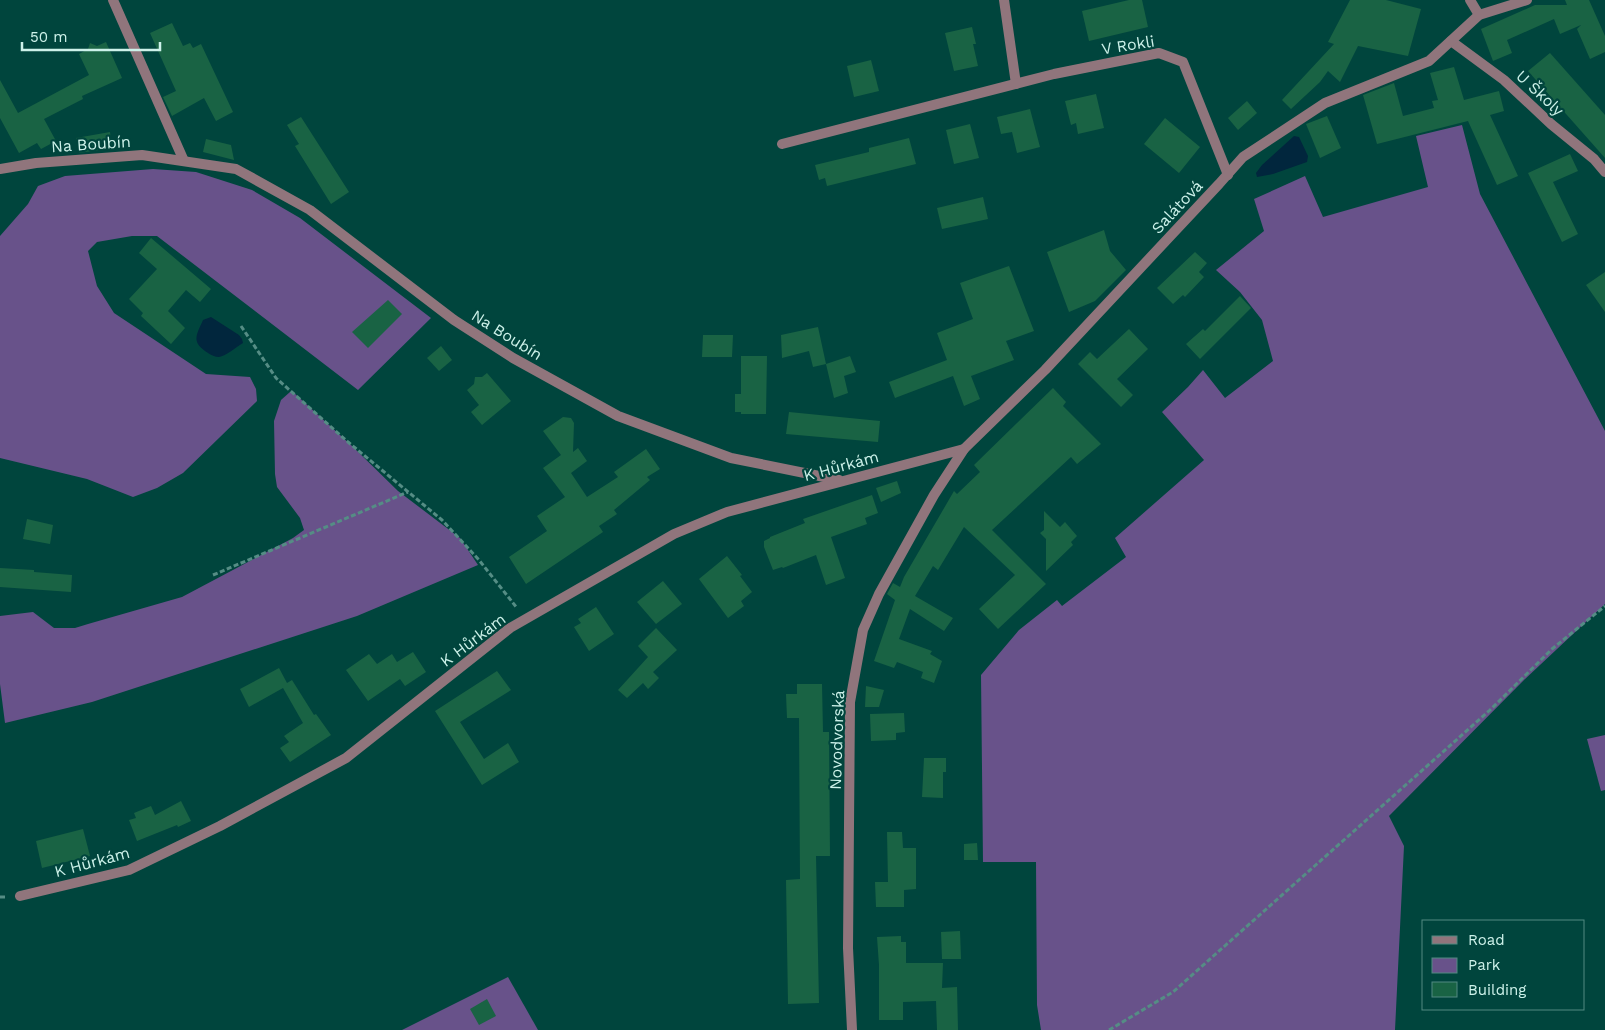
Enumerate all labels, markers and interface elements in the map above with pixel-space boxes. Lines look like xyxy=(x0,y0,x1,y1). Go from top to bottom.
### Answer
scale bar xyxy=(22,20,160,52)
text: 50 m xyxy=(30,28,67,46)
street label: V Rokli xyxy=(1100,31,1156,59)
street label: U Školy xyxy=(1512,66,1568,120)
street label: Na Boubín xyxy=(50,132,132,156)
street label: Salátová xyxy=(1147,176,1207,238)
street label: Na Boubín xyxy=(468,306,546,364)
street label: K Hůrkám xyxy=(801,447,881,485)
street label: K Hůrkám xyxy=(437,609,509,671)
street label: Novodvorská xyxy=(826,690,848,790)
street label: K Hůrkám xyxy=(52,843,132,881)
legend xyxy=(1422,920,1585,1010)
text: Road xyxy=(1468,931,1505,949)
text: Park xyxy=(1468,956,1501,974)
text: Building xyxy=(1468,981,1526,999)

